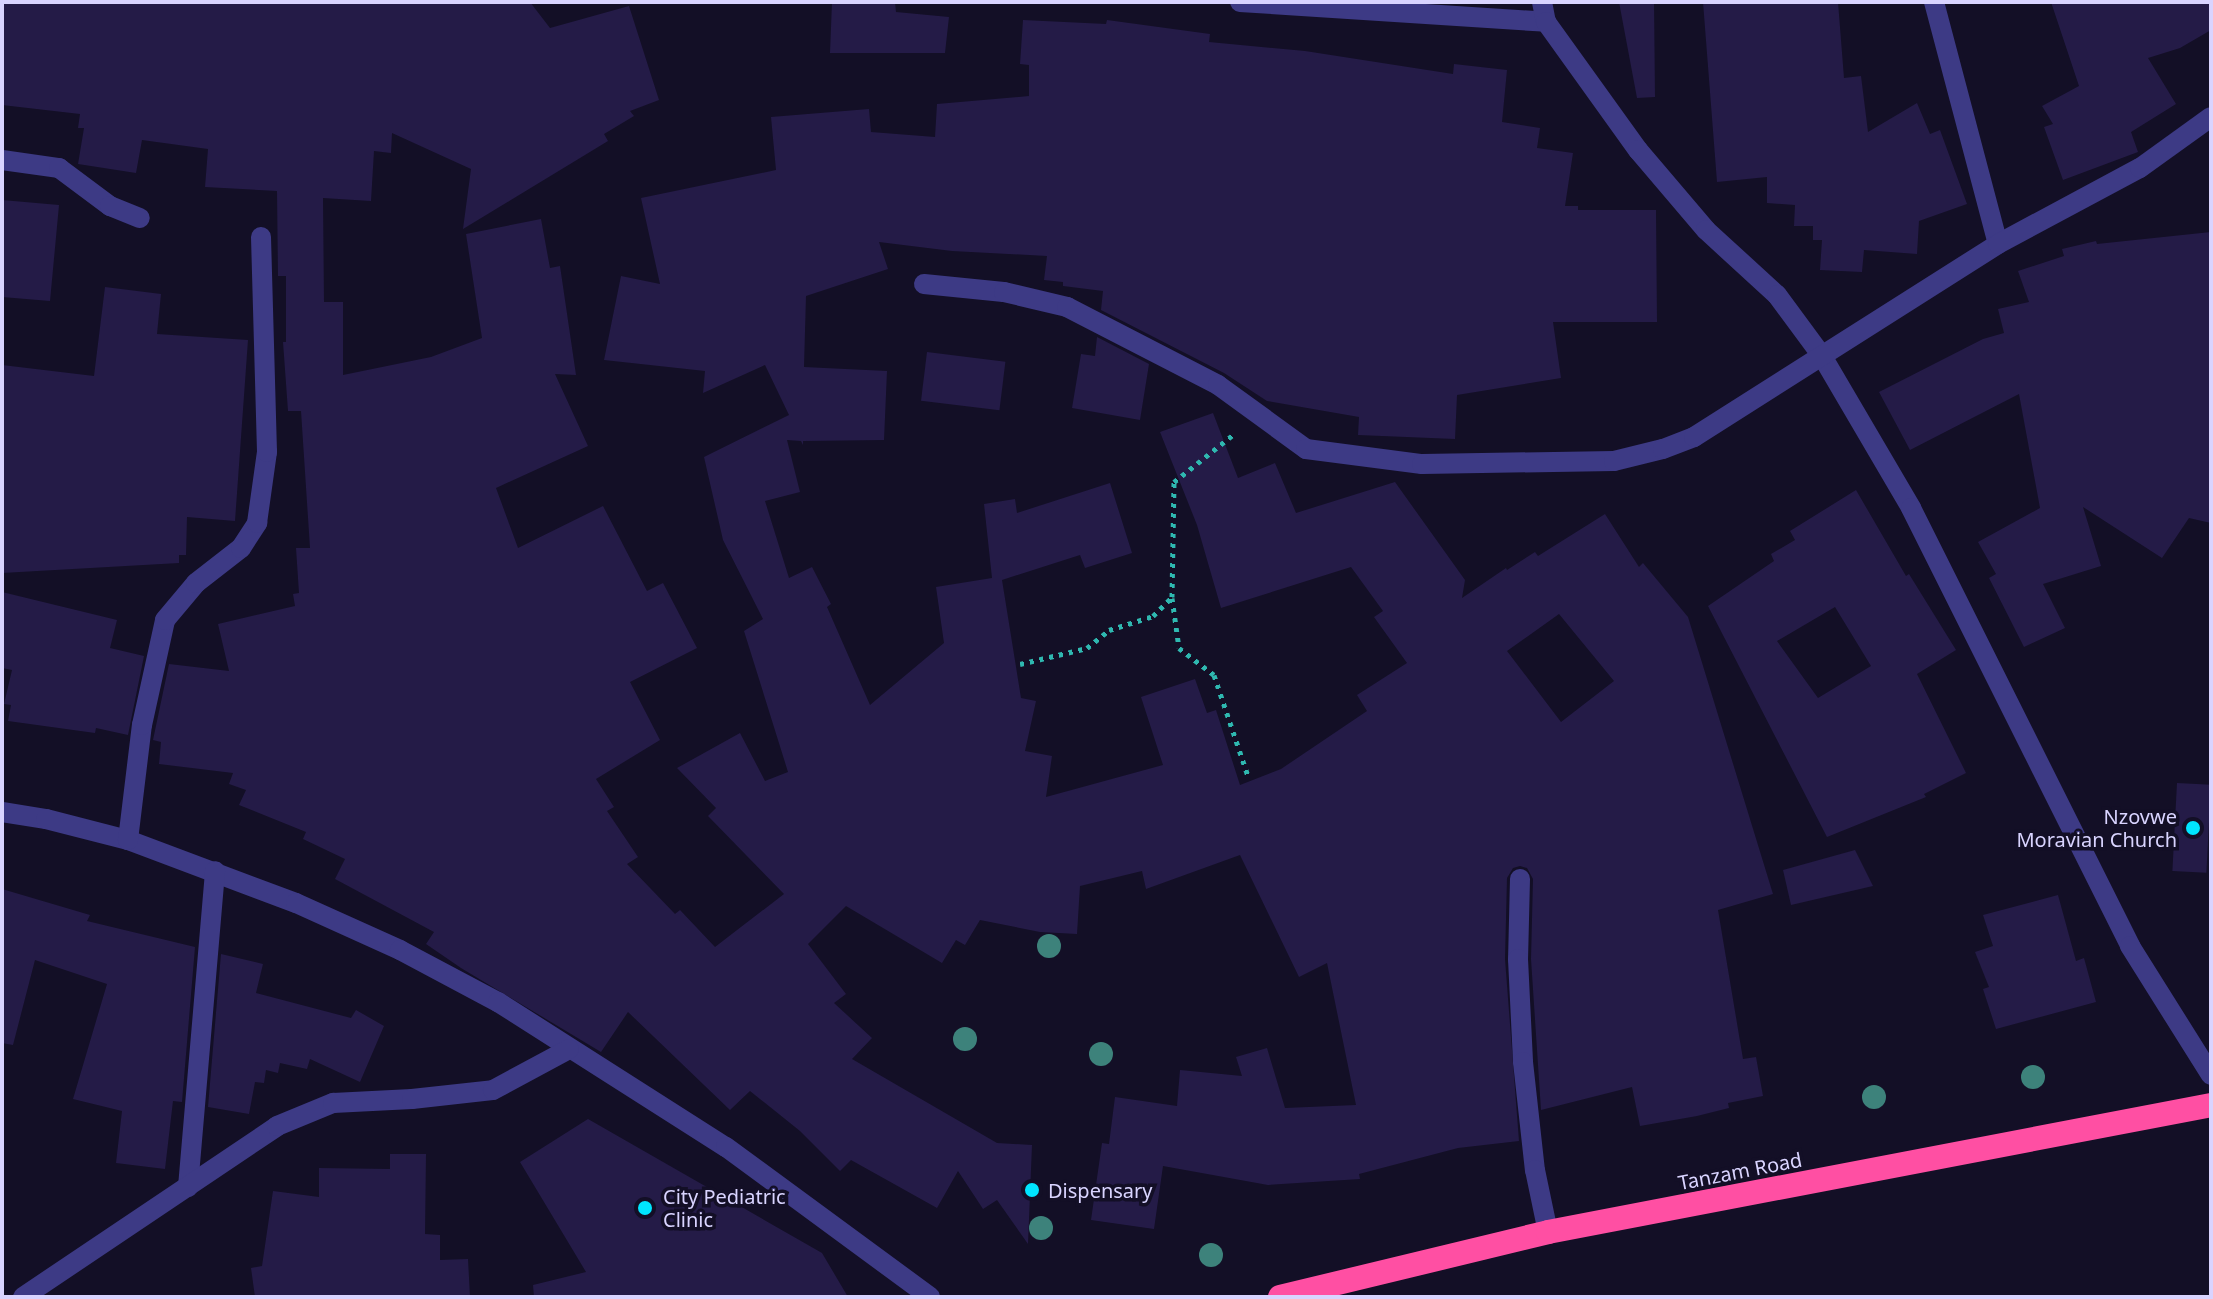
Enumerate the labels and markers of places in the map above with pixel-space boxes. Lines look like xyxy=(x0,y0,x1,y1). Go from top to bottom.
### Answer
place label: Nzovwe Moravian Church xyxy=(2016,804,2177,851)
marker: Nzovwe Moravian Church xyxy=(2184,819,2202,837)
place label: Dispensary xyxy=(1048,1178,1153,1202)
marker: Dispensary xyxy=(1023,1181,1041,1199)
place label: City Pediatric Clinic xyxy=(663,1184,786,1231)
marker: City Pediatric Clinic xyxy=(634,1197,656,1219)

